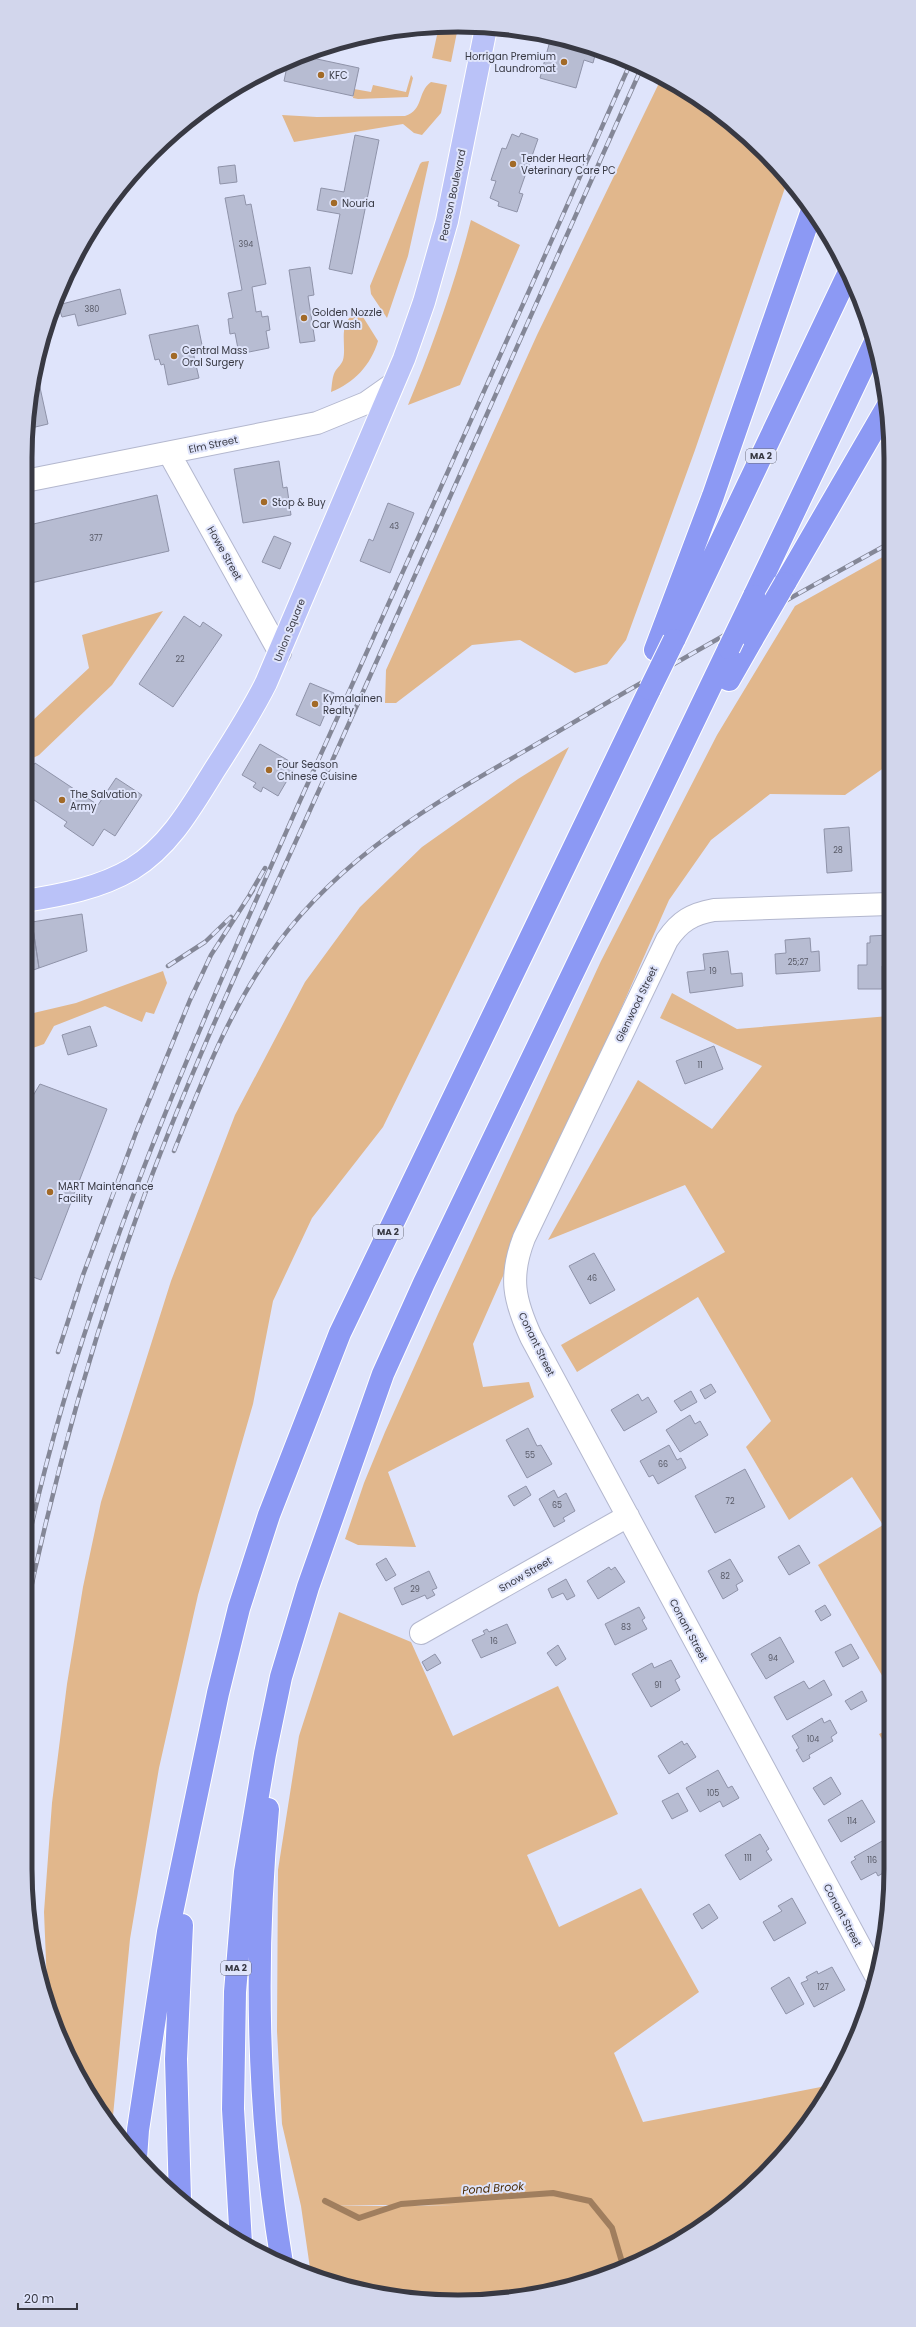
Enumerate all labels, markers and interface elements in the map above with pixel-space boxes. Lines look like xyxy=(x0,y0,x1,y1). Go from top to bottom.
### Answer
place label: Horrigan Premium Laundromat xyxy=(465,49,556,76)
marker: Horrigan Premium Laundromat xyxy=(559,57,569,67)
place label: KFC xyxy=(329,68,348,83)
marker: KFC xyxy=(316,70,326,80)
street label: Pearson Boulevard xyxy=(435,148,470,242)
place label: Tender Heart Veterinary Care PC xyxy=(521,151,616,178)
marker: Tender Heart Veterinary Care PC xyxy=(508,159,518,169)
place label: Nouria xyxy=(342,196,375,211)
marker: Nouria xyxy=(329,198,339,208)
house number: 394 xyxy=(239,239,253,250)
house number: 380 xyxy=(85,304,99,315)
place label: Golden Nozzle Car Wash xyxy=(312,305,382,332)
marker: Golden Nozzle Car Wash xyxy=(299,313,309,323)
place label: Central Mass Oral Surgery xyxy=(182,343,247,370)
marker: Central Mass Oral Surgery xyxy=(169,351,179,361)
street label: Elm Street xyxy=(187,432,239,457)
road number: MA 2 xyxy=(746,449,776,463)
place label: Stop & Buy xyxy=(272,495,326,510)
marker: Stop & Buy xyxy=(259,497,269,507)
house number: 43 xyxy=(389,521,399,532)
street label: Howe Street xyxy=(204,524,246,583)
house number: 377 xyxy=(89,533,103,544)
street label: Union Square xyxy=(270,596,309,664)
house number: 22 xyxy=(175,654,185,665)
place label: Kymalainen Realty xyxy=(323,691,382,718)
marker: Kymalainen Realty xyxy=(310,699,320,709)
place label: Four Season Chinese Cuisine xyxy=(277,757,357,784)
marker: Four Season Chinese Cuisine xyxy=(264,765,274,775)
place label: The Salvation Army xyxy=(70,787,137,814)
marker: The Salvation Army xyxy=(57,795,67,805)
house number: 28 xyxy=(833,845,843,856)
house number: 25;27 xyxy=(788,957,809,968)
street label: Glenwood Street xyxy=(612,964,661,1045)
house number: 19 xyxy=(709,966,717,977)
house number: 11 xyxy=(697,1060,703,1071)
place label: MART Maintenance Facility xyxy=(58,1179,153,1206)
marker: MART Maintenance Facility xyxy=(45,1187,55,1197)
road number: MA 2 xyxy=(373,1225,403,1239)
house number: 46 xyxy=(587,1273,597,1284)
street label: Conant Street xyxy=(515,1310,559,1379)
house number: 55 xyxy=(525,1450,535,1461)
house number: 66 xyxy=(658,1459,668,1470)
house number: 72 xyxy=(726,1496,735,1507)
house number: 65 xyxy=(552,1500,562,1511)
street label: Snow Street xyxy=(496,1553,555,1596)
house number: 82 xyxy=(720,1571,730,1582)
house number: 29 xyxy=(410,1584,420,1595)
street label: Conant Street xyxy=(666,1596,712,1665)
house number: 83 xyxy=(621,1622,631,1633)
house number: 16 xyxy=(490,1636,498,1647)
house number: 94 xyxy=(768,1653,778,1664)
house number: 91 xyxy=(654,1680,662,1691)
house number: 104 xyxy=(807,1734,819,1745)
house number: 105 xyxy=(707,1788,719,1799)
house number: 114 xyxy=(847,1816,857,1827)
house number: 111 xyxy=(744,1853,752,1864)
house number: 116 xyxy=(867,1855,877,1866)
street label: Conant Street xyxy=(820,1881,866,1950)
road number: MA 2 xyxy=(221,1961,251,1975)
house number: 127 xyxy=(817,1982,829,1993)
water label: Pond Brook xyxy=(462,2178,526,2198)
scale bar xyxy=(18,2285,77,2311)
text: 20 m xyxy=(24,2290,54,2307)

